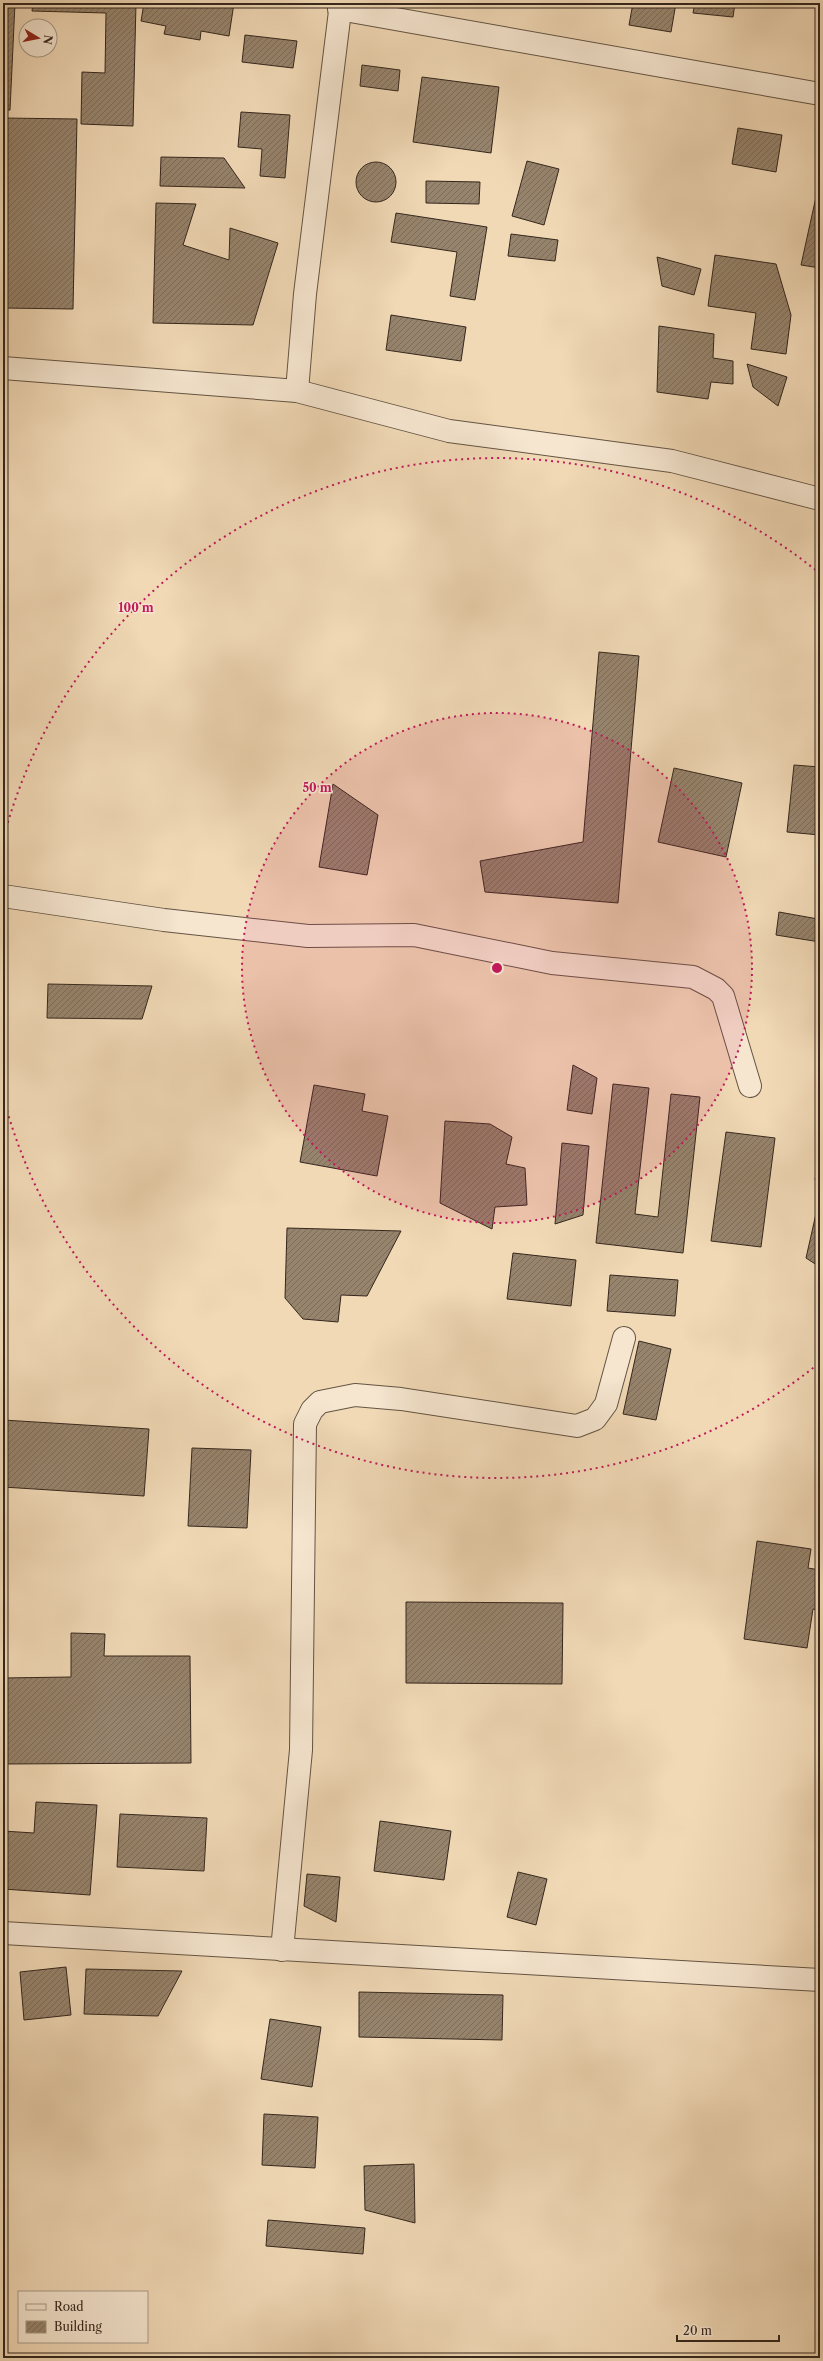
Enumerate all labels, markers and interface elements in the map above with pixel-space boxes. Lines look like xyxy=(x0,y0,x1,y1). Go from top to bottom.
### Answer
north arrow xyxy=(18,18,58,58)
text: N xyxy=(40,34,56,46)
text: 100 m xyxy=(118,600,154,615)
text: 50 m xyxy=(302,780,332,795)
centre of rings xyxy=(490,961,504,975)
legend xyxy=(18,2291,148,2343)
text: Road xyxy=(54,2299,84,2314)
scale bar xyxy=(677,2317,779,2343)
text: Building xyxy=(54,2319,102,2334)
text: 20 m xyxy=(683,2323,712,2338)

